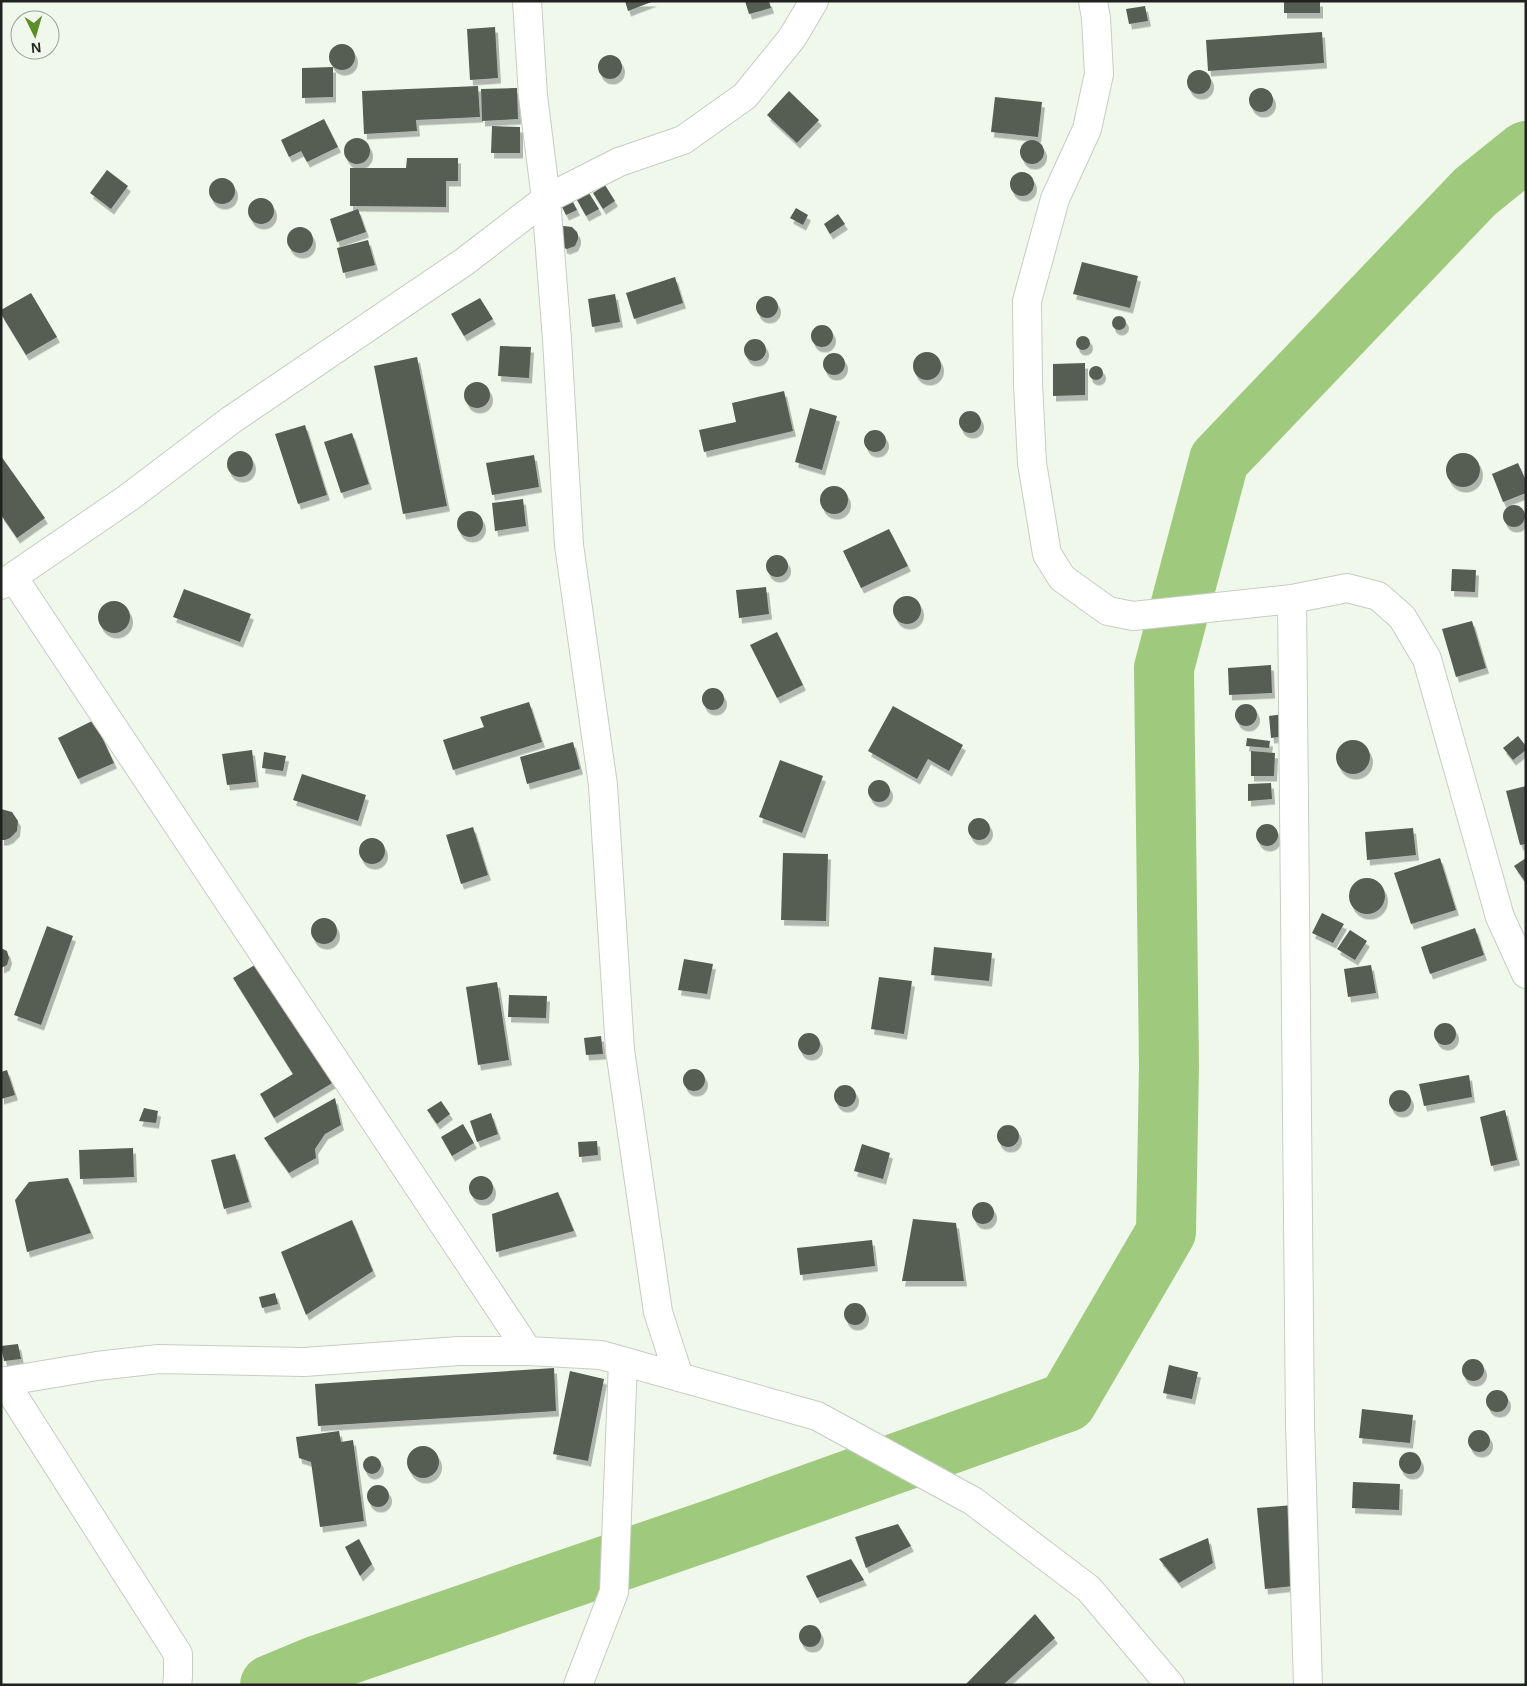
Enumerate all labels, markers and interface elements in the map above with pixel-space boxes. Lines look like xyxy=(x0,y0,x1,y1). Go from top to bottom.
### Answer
north arrow xyxy=(10,10,60,60)
text: N xyxy=(30,40,42,56)

